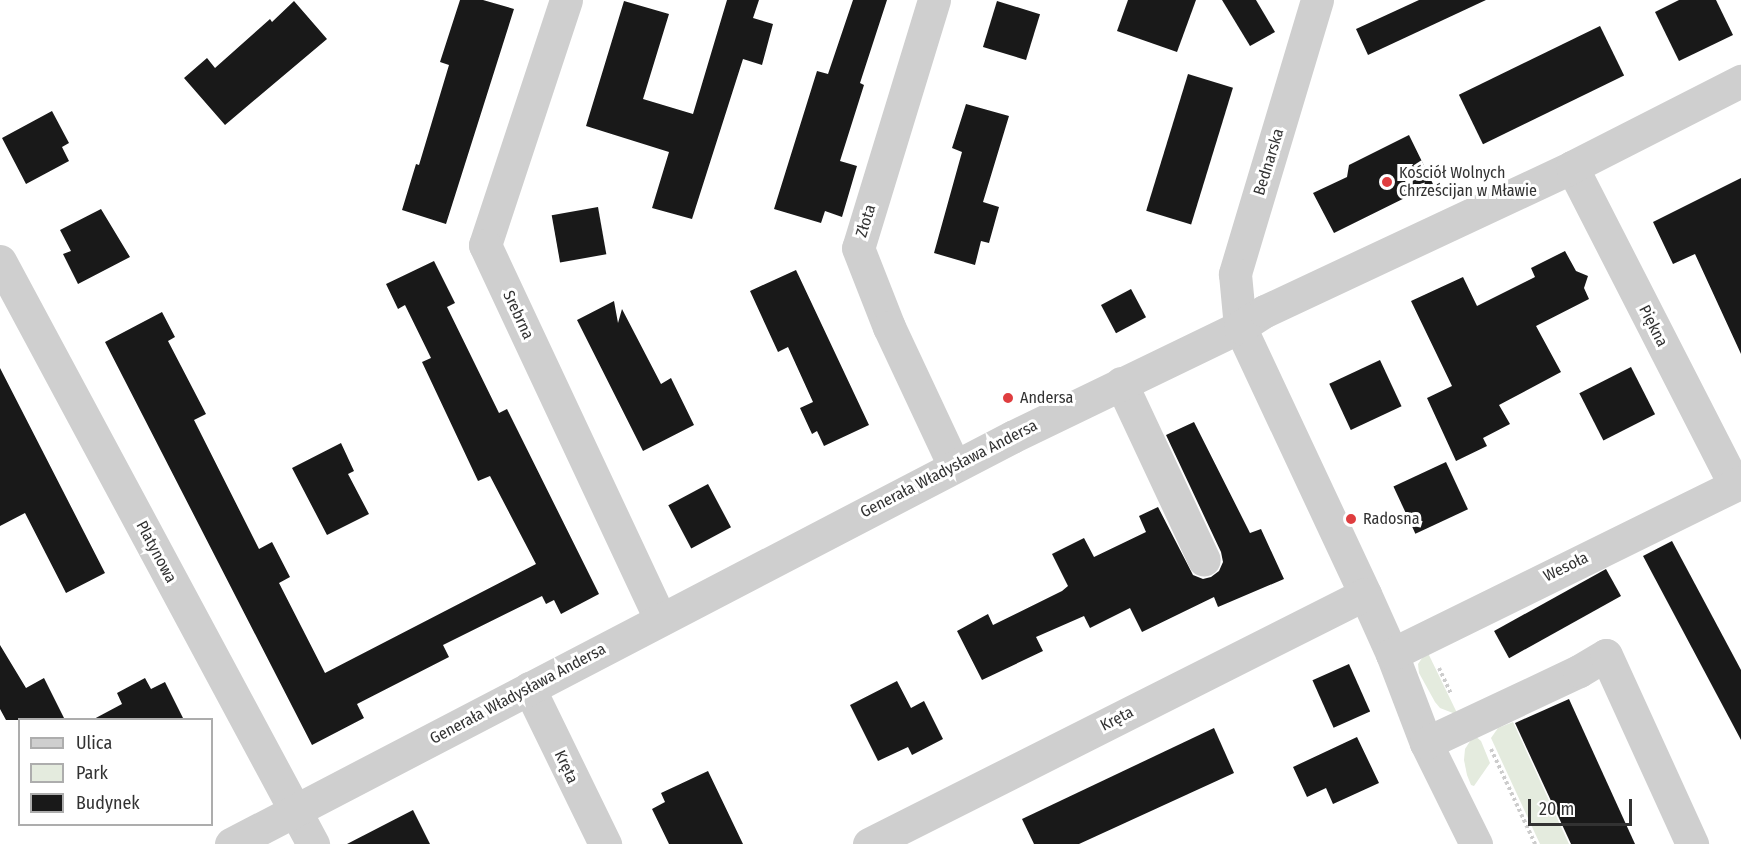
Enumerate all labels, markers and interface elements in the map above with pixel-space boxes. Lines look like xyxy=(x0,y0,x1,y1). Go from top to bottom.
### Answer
street label: Bednarska xyxy=(1250,126,1288,198)
place label: Kościół Wolnych Chrześcijan w Mławie xyxy=(1399,163,1537,201)
marker: Kościół Wolnych Chrześcijan w Mławie xyxy=(1380,175,1394,189)
street label: Złota xyxy=(852,202,880,240)
street label: Srebrna xyxy=(498,288,538,342)
street label: Piękna xyxy=(1634,302,1672,350)
place label: Andersa xyxy=(1020,388,1073,408)
marker: Andersa xyxy=(1001,391,1015,405)
street label: Generała Władysława Andersa xyxy=(857,416,1041,522)
place label: Radosna xyxy=(1363,509,1419,529)
marker: Radosna xyxy=(1344,512,1358,526)
street label: Platynowa xyxy=(132,518,180,586)
street label: Wesoła xyxy=(1541,548,1591,586)
street label: Generała Władysława Andersa xyxy=(427,639,609,749)
street label: Kręta xyxy=(1097,703,1137,735)
legend xyxy=(18,718,213,826)
text: Ulica xyxy=(76,732,112,754)
street label: Kręta xyxy=(550,747,582,787)
text: Park xyxy=(76,762,108,784)
scale bar xyxy=(1531,787,1634,825)
text: Budynek xyxy=(76,792,140,814)
text: 20 m xyxy=(1539,798,1574,820)

